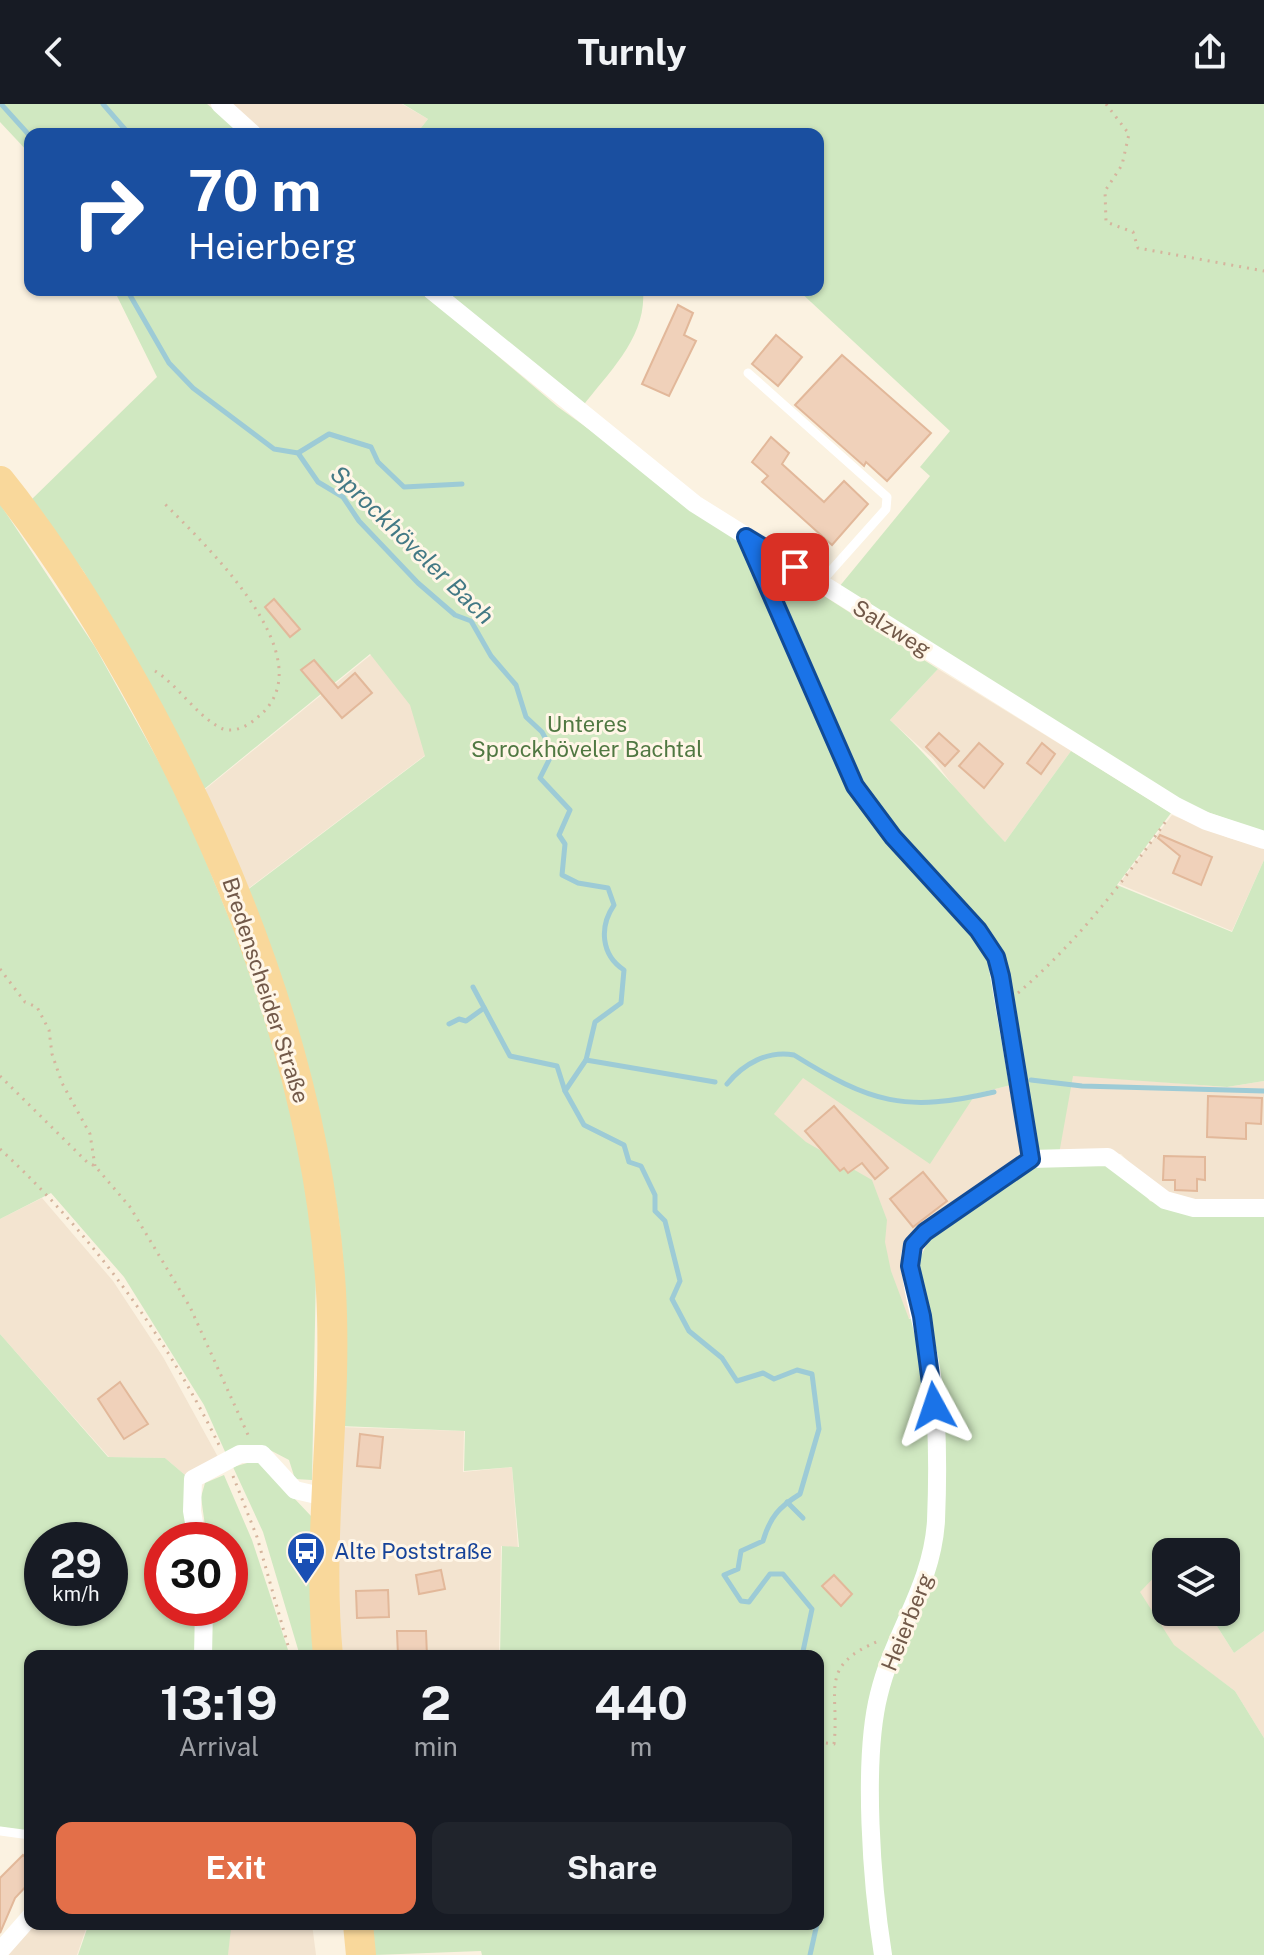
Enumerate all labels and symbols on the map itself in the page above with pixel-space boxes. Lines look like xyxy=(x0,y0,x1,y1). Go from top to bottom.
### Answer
water label: Sprockhöveler Bach xyxy=(325,459,500,629)
pin xyxy=(761,533,829,601)
street label: Salzweg xyxy=(848,594,936,662)
park label: Unteres Sprockhöveler Bachtal xyxy=(471,711,703,762)
street label: Bredenscheider Straße xyxy=(217,874,315,1106)
position arrow xyxy=(892,1364,976,1448)
speed limit sign: 30 xyxy=(144,1522,248,1626)
bus stop icon: Alte Poststraße xyxy=(285,1530,327,1585)
place label: Alte Poststraße xyxy=(334,1538,492,1564)
street label: Heierberg xyxy=(876,1569,938,1675)

